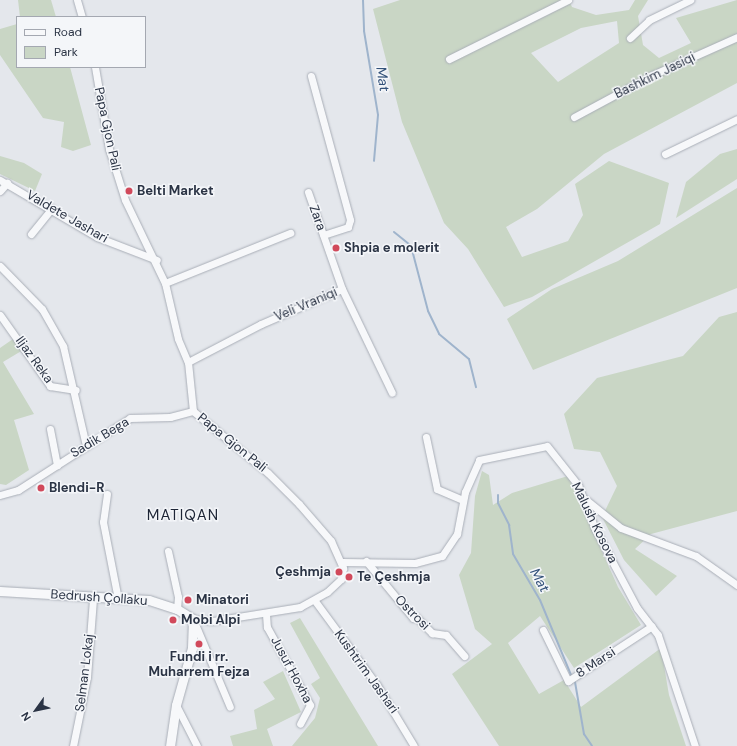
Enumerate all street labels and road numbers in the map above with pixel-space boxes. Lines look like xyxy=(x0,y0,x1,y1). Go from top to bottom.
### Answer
street label: Bashkim Jasiqi xyxy=(612,50,698,102)
street label: Papa Gjon Pali xyxy=(91,86,123,172)
street label: Valdete Jashari xyxy=(23,187,111,247)
street label: Zara xyxy=(305,203,329,233)
street label: Veli Vraniqi xyxy=(272,285,340,325)
street label: Iljaz Reka xyxy=(12,334,56,386)
street label: Papa Gjon Pali xyxy=(194,410,270,476)
street label: Sadik Bega xyxy=(68,414,132,462)
street label: Malush Kosova xyxy=(568,480,620,566)
street label: Bedrush Çollaku xyxy=(50,587,148,609)
street label: Ostrosi xyxy=(391,592,433,634)
street label: Kushtrim Jashari xyxy=(330,627,402,717)
street label: Selman Lokaj xyxy=(72,633,98,713)
street label: Jusuf Hoxha xyxy=(267,634,315,706)
street label: 8 Marsi xyxy=(573,645,619,681)

